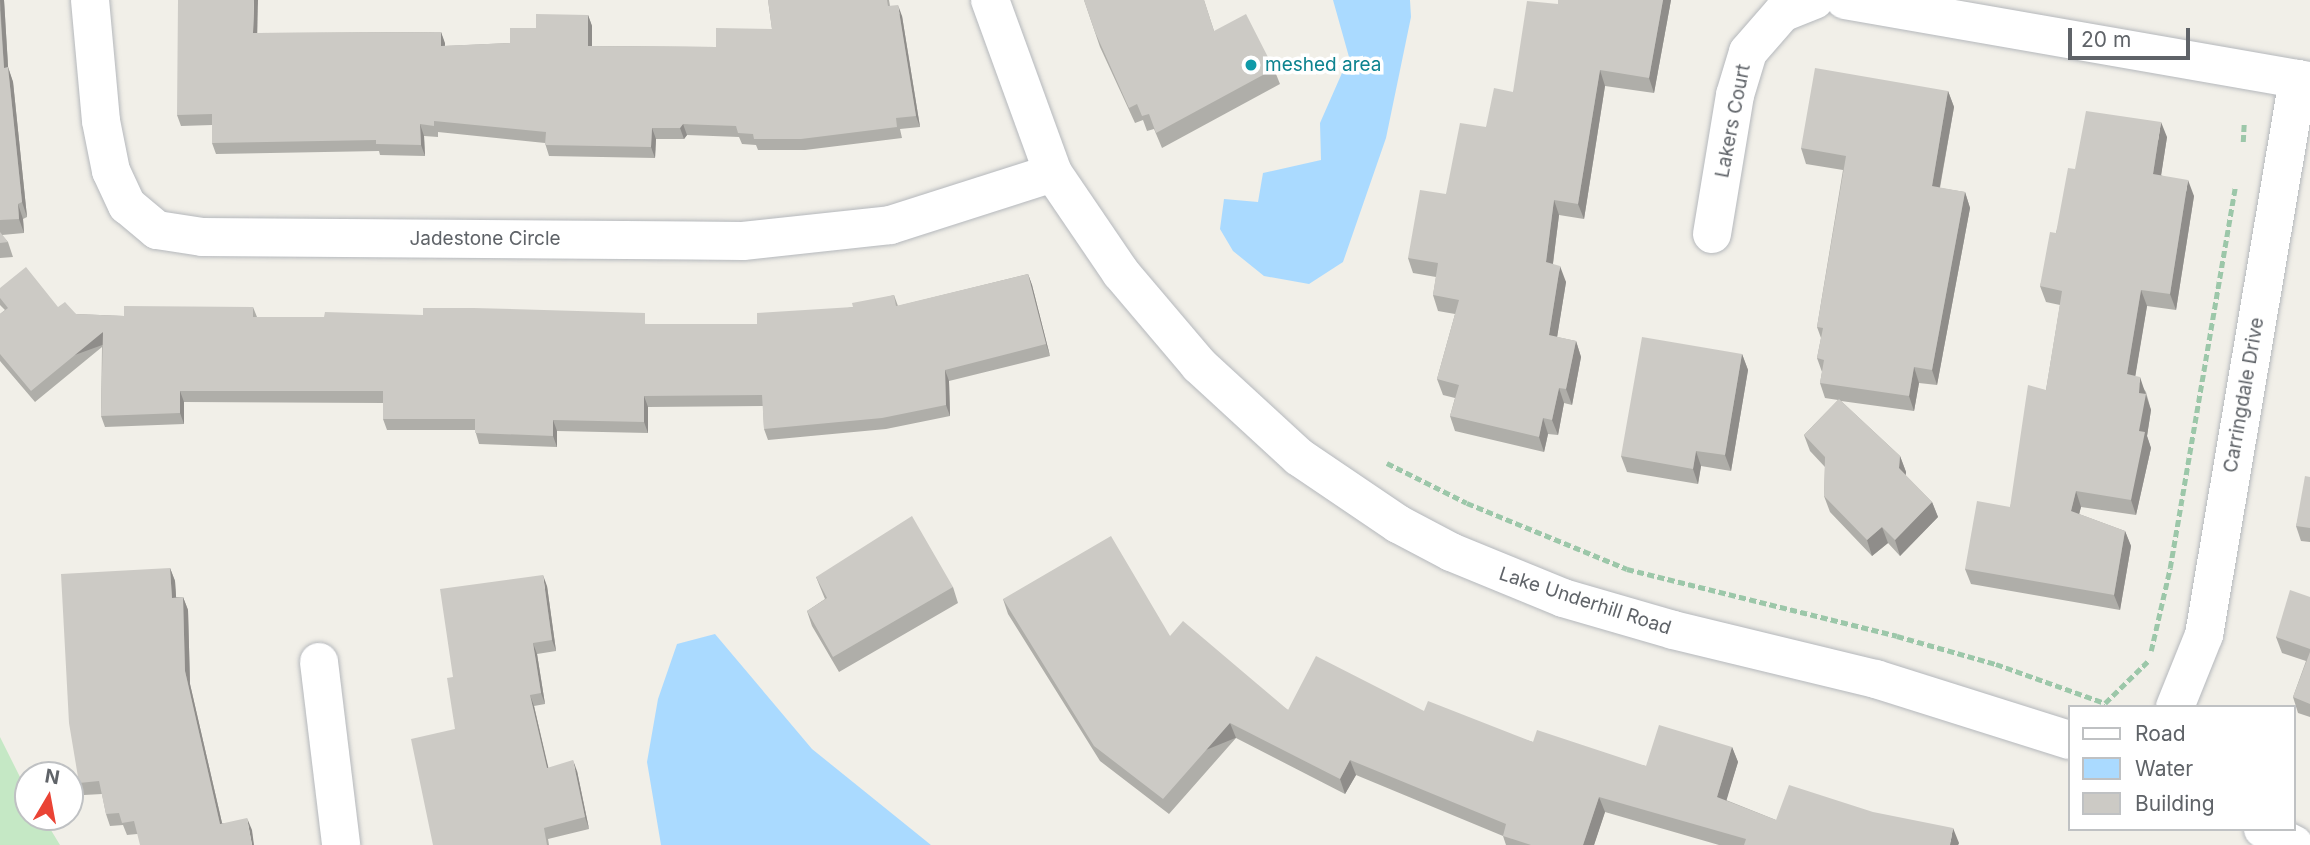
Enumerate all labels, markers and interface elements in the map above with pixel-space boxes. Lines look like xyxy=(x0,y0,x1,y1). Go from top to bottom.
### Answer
scale bar xyxy=(2072,14,2194,58)
text: 20 m xyxy=(2081,27,2131,52)
place label: meshed area xyxy=(1265,54,1381,76)
marker: meshed area xyxy=(1243,57,1259,73)
street label: Lakers Court xyxy=(1711,62,1755,180)
street label: Jadestone Circle xyxy=(409,228,561,250)
street label: Carringdale Drive xyxy=(2219,316,2269,474)
street label: Lake Underhill Road xyxy=(1496,562,1674,640)
legend xyxy=(2068,705,2296,831)
text: Road xyxy=(2135,721,2186,746)
text: Water xyxy=(2135,756,2193,781)
north arrow xyxy=(14,761,84,831)
text: N xyxy=(43,764,62,789)
text: Building xyxy=(2135,791,2215,816)

